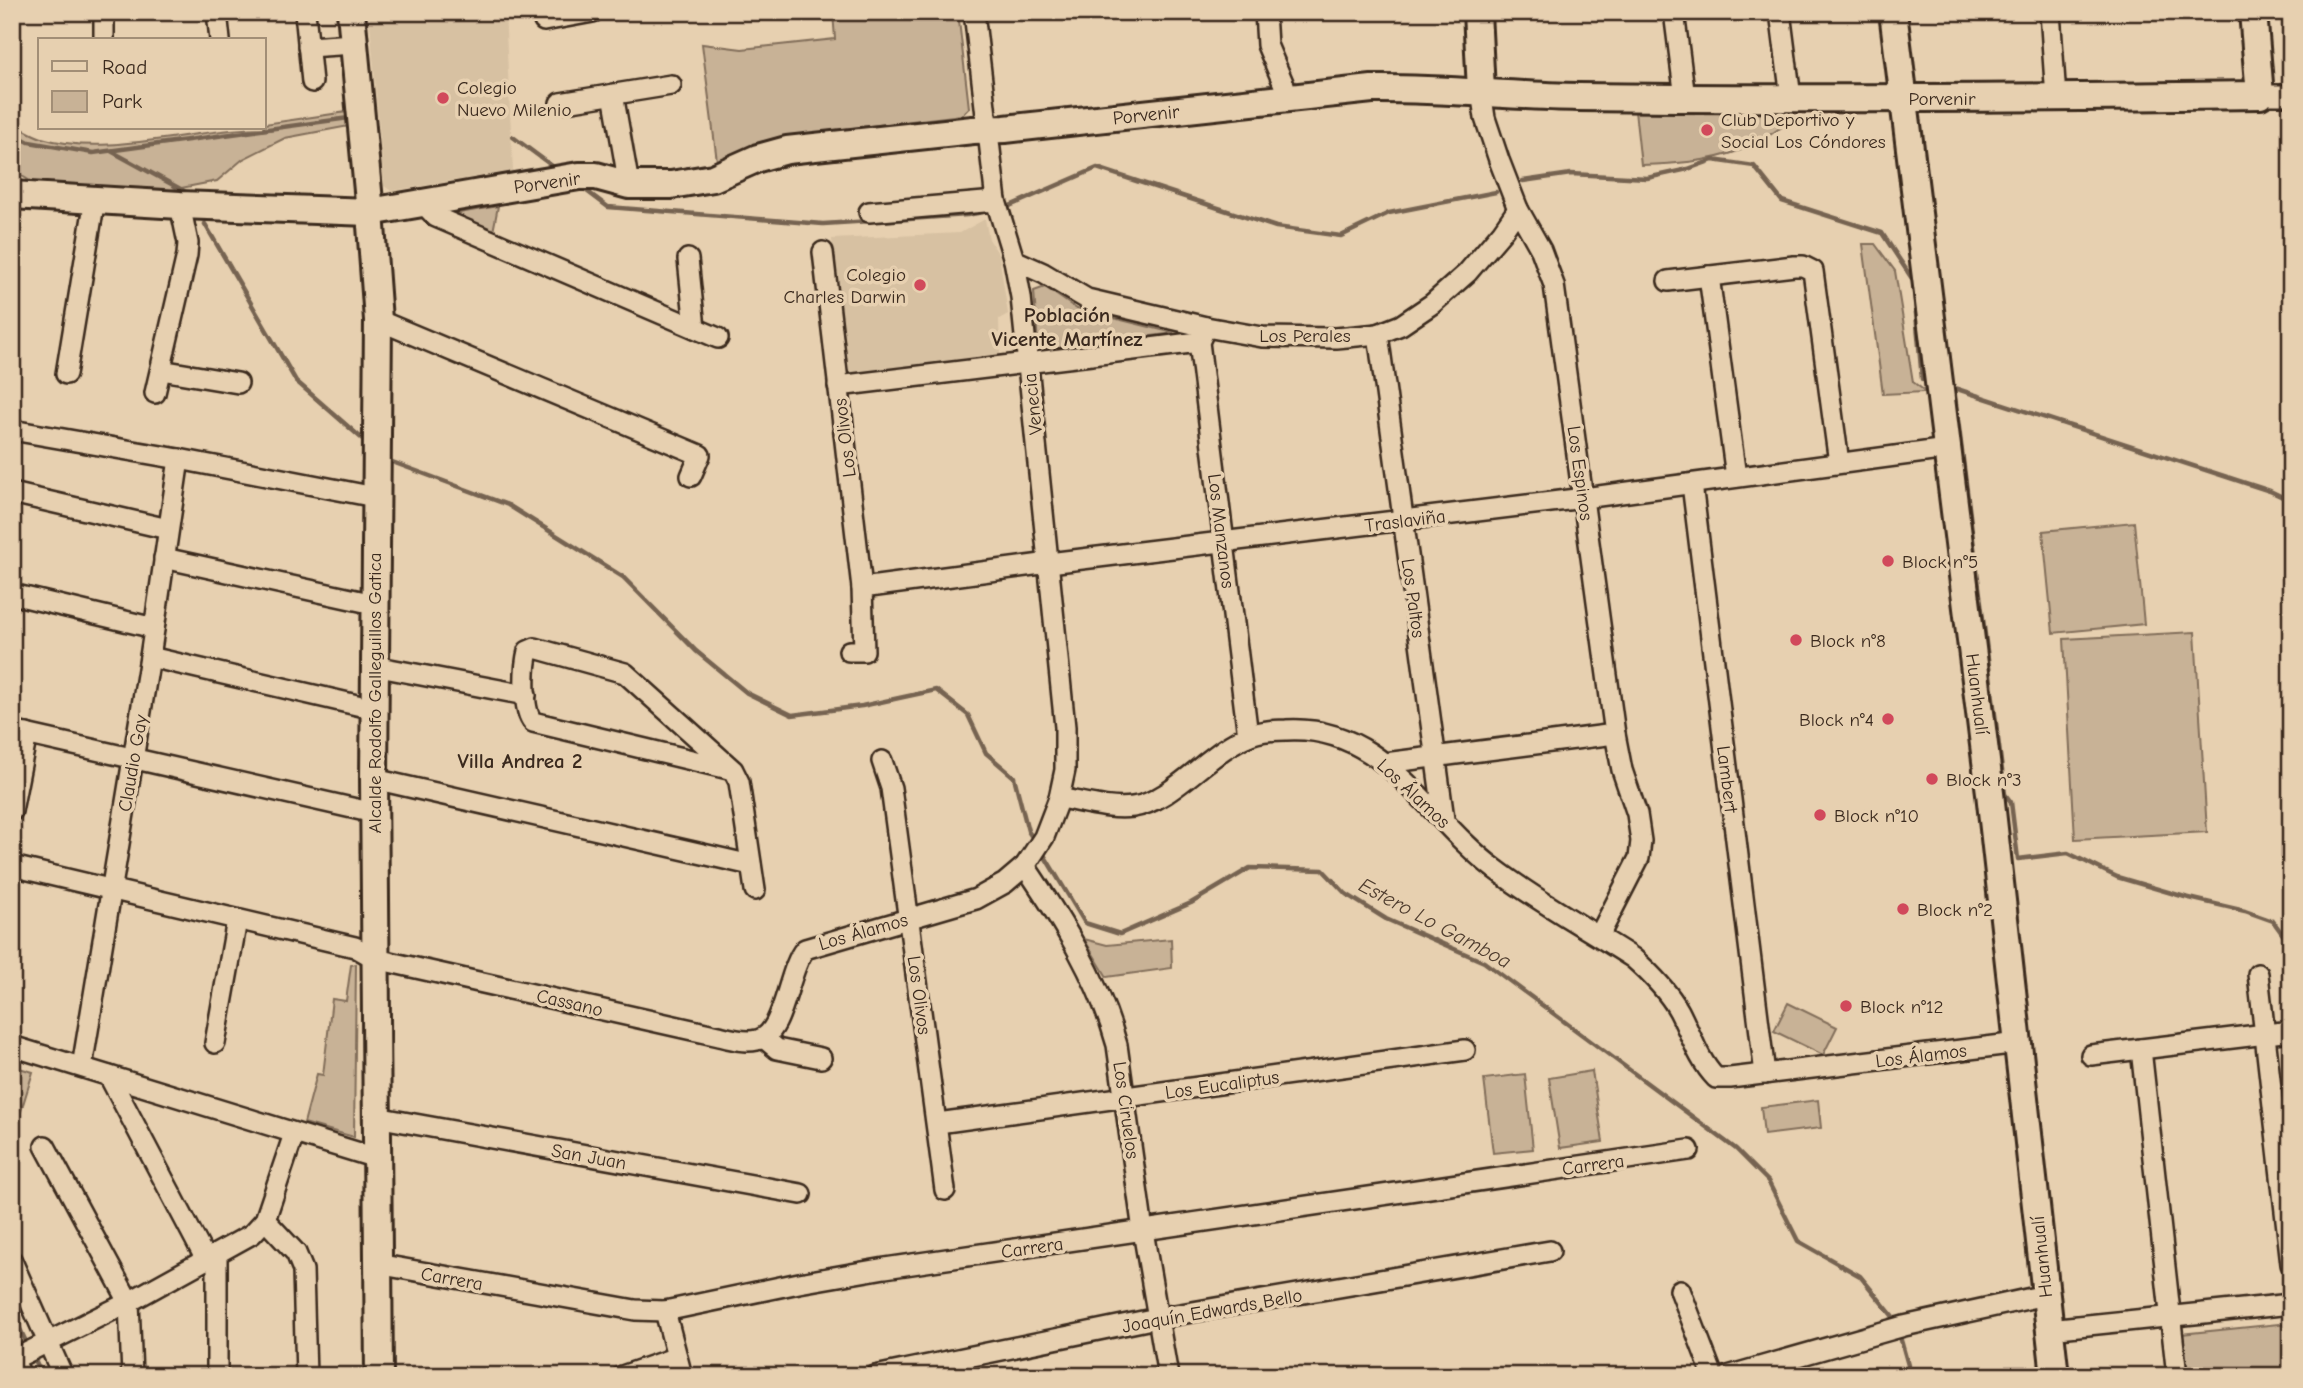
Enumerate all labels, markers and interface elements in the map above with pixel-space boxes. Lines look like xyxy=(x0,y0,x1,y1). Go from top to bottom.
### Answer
legend xyxy=(38,38,266,130)
text: Road xyxy=(102,55,147,79)
place label: Colegio Nuevo Milenio xyxy=(457,77,571,121)
street label: Porvenir xyxy=(1909,88,1976,110)
text: Park xyxy=(102,89,142,113)
marker: Colegio Nuevo Milenio xyxy=(435,90,451,106)
street label: Porvenir xyxy=(1112,101,1181,129)
place label: Club Deportivo y Social Los Cóndores xyxy=(1721,109,1886,153)
marker: Club Deportivo y Social Los Cóndores xyxy=(1699,122,1715,138)
street label: Porvenir xyxy=(512,167,582,199)
place label: Colegio Charles Darwin xyxy=(783,264,906,308)
marker: Colegio Charles Darwin xyxy=(912,277,928,293)
district label: Población Vicente Martínez xyxy=(992,303,1142,351)
street label: Los Perales xyxy=(1259,325,1351,347)
street label: Venecia xyxy=(1019,372,1047,436)
street label: Los Olivos xyxy=(829,397,861,479)
street label: Los Espinos xyxy=(1562,424,1598,522)
street label: Los Manzanos xyxy=(1203,472,1239,590)
street label: Traslaviña xyxy=(1363,505,1447,537)
place label: Block n°5 xyxy=(1902,551,1978,573)
street label: Alcalde Rodolfo Galleguillos Gatica xyxy=(364,553,386,834)
marker: Block n°5 xyxy=(1880,553,1896,569)
street label: Los Paltos xyxy=(1397,557,1429,639)
place label: Block n°8 xyxy=(1810,630,1886,652)
marker: Block n°8 xyxy=(1788,632,1804,648)
street label: Huanhualí xyxy=(1961,652,1993,737)
place label: Block n°4 xyxy=(1799,709,1874,731)
marker: Block n°4 xyxy=(1880,711,1896,727)
street label: Claudio Gay xyxy=(114,713,152,813)
street label: Lambert xyxy=(1712,744,1742,814)
district label: Villa Andrea 2 xyxy=(457,749,583,773)
street label: Los Álamos xyxy=(1372,754,1454,833)
place label: Block n°3 xyxy=(1946,769,2022,791)
marker: Block n°3 xyxy=(1924,771,1940,787)
place label: Block n°10 xyxy=(1834,805,1919,827)
marker: Block n°10 xyxy=(1812,807,1828,823)
water label: Estero Lo Gamboa xyxy=(1355,873,1515,973)
place label: Block n°2 xyxy=(1917,899,1993,921)
marker: Block n°2 xyxy=(1895,901,1911,917)
street label: Los Álamos xyxy=(816,909,911,955)
street label: Los Olivos xyxy=(903,954,935,1036)
street label: Cassano xyxy=(534,985,605,1021)
place label: Block n°12 xyxy=(1860,996,1943,1018)
marker: Block n°12 xyxy=(1838,998,1854,1014)
street label: Los Álamos xyxy=(1874,1039,1968,1073)
street label: Los Ciruelos xyxy=(1108,1060,1144,1160)
street label: Los Eucaliptus xyxy=(1164,1066,1281,1104)
street label: San Juan xyxy=(550,1140,628,1174)
street label: Carrera xyxy=(1561,1150,1626,1180)
street label: Huanhualí xyxy=(2027,1214,2057,1299)
street label: Carrera xyxy=(1000,1233,1065,1263)
street label: Carrera xyxy=(419,1263,485,1295)
street label: Joaquín Edwards Bello xyxy=(1120,1284,1304,1338)

